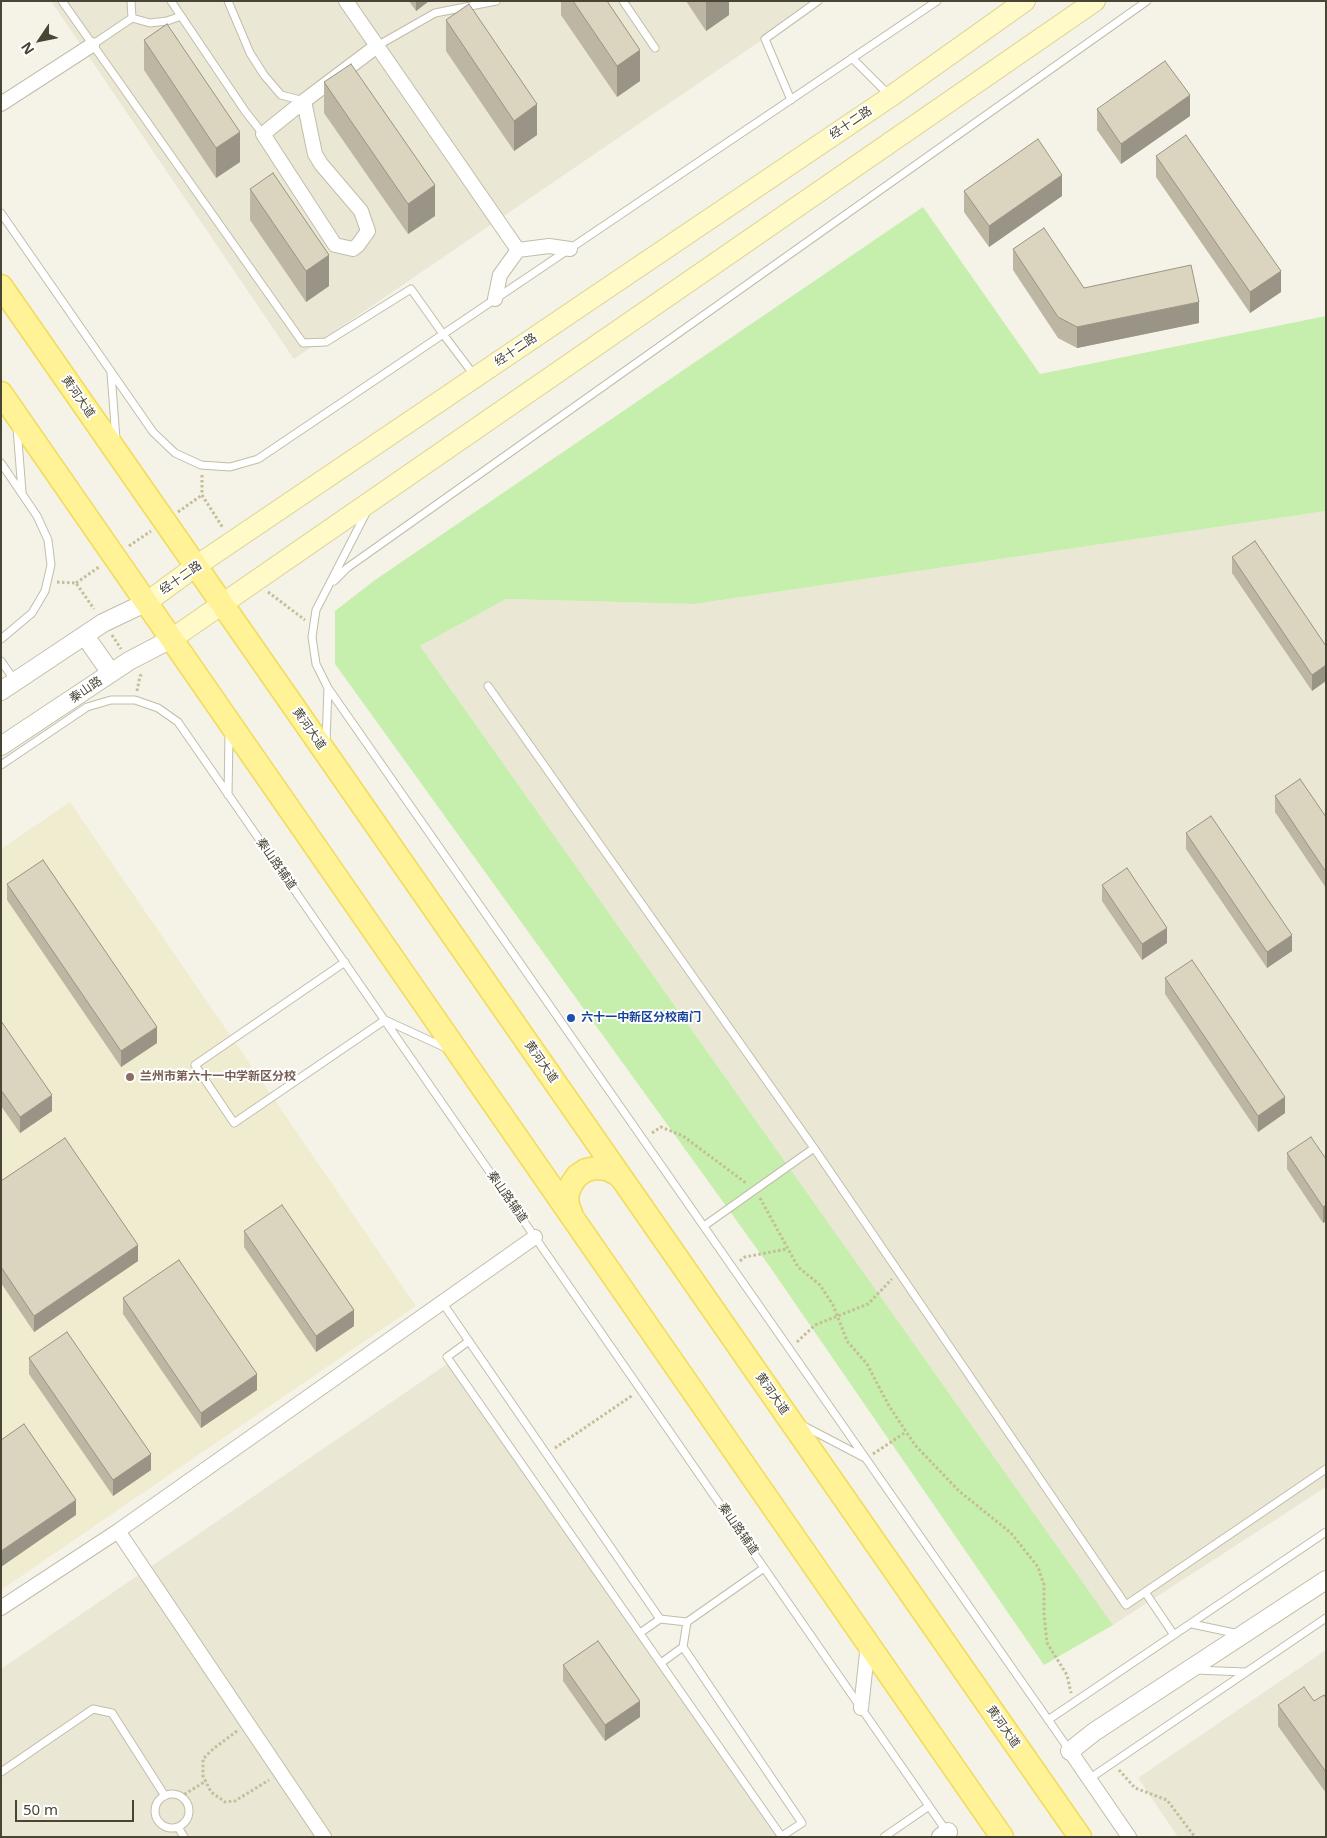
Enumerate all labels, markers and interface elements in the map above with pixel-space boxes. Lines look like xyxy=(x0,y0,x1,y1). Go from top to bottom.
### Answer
north arrow xyxy=(15,15,65,65)
text: N xyxy=(16,39,38,59)
street label: 经十二路 xyxy=(827,104,875,142)
street label: 经十二路 xyxy=(492,331,540,369)
street label: 黄河大道 xyxy=(58,373,98,421)
street label: 经十二路 xyxy=(157,558,205,598)
street label: 秦山路 xyxy=(67,674,105,706)
street label: 黄河大道 xyxy=(289,705,329,753)
street label: 秦山路辅道 xyxy=(253,835,299,893)
place label: 六十一中新区分校南门 xyxy=(581,1011,701,1025)
marker: 六十一中新区分校南门 xyxy=(565,1012,577,1024)
street label: 黄河大道 xyxy=(521,1038,561,1086)
place label: 兰州市第六十一中学新区分校 xyxy=(140,1070,296,1084)
marker: 兰州市第六十一中学新区分校 xyxy=(124,1071,136,1083)
street label: 秦山路辅道 xyxy=(484,1168,530,1226)
street label: 黄河大道 xyxy=(752,1370,792,1418)
street label: 秦山路辅道 xyxy=(715,1500,761,1558)
street label: 黄河大道 xyxy=(983,1703,1023,1751)
scale bar xyxy=(18,1790,136,1822)
text: 50 m xyxy=(23,1799,58,1819)

